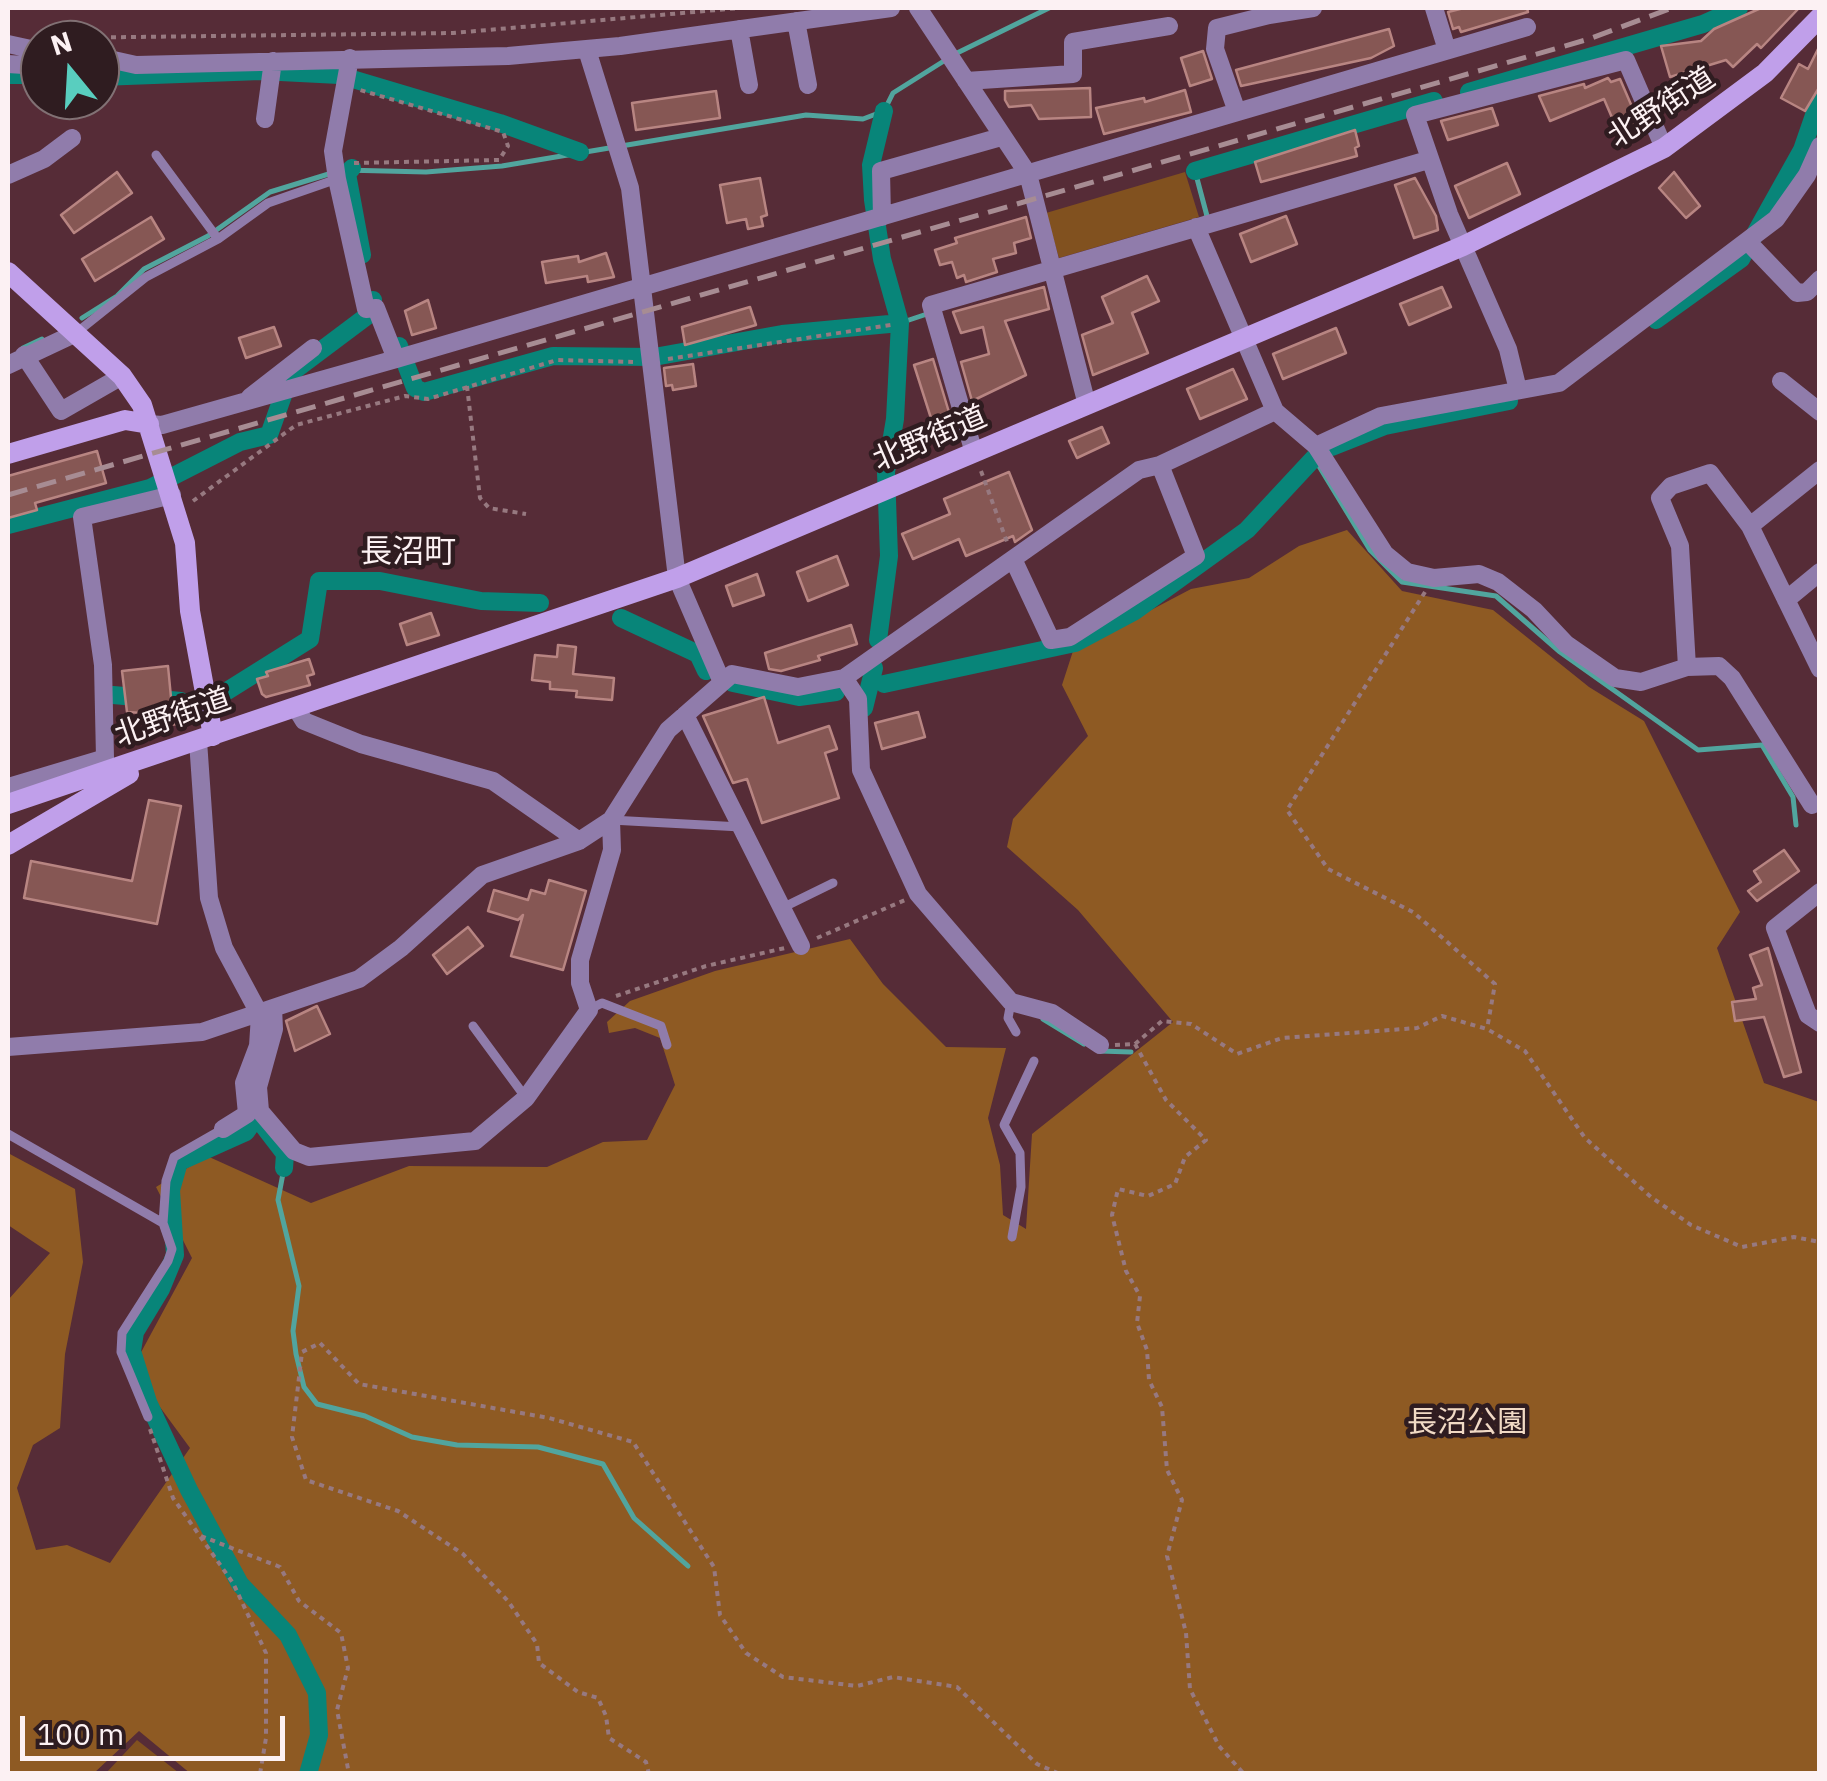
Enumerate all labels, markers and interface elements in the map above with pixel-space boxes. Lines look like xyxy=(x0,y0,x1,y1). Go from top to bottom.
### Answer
north arrow xyxy=(20,20,120,120)
text: N xyxy=(46,22,77,64)
street label: 北野街道 xyxy=(1602,60,1722,156)
street label: 北野街道 xyxy=(868,399,992,479)
district label: 長沼町 xyxy=(360,534,456,572)
street label: 北野街道 xyxy=(110,681,236,755)
park label: 長沼公園 xyxy=(1407,1405,1527,1441)
scale bar xyxy=(25,1696,290,1758)
text: 100 m xyxy=(37,1714,124,1753)

